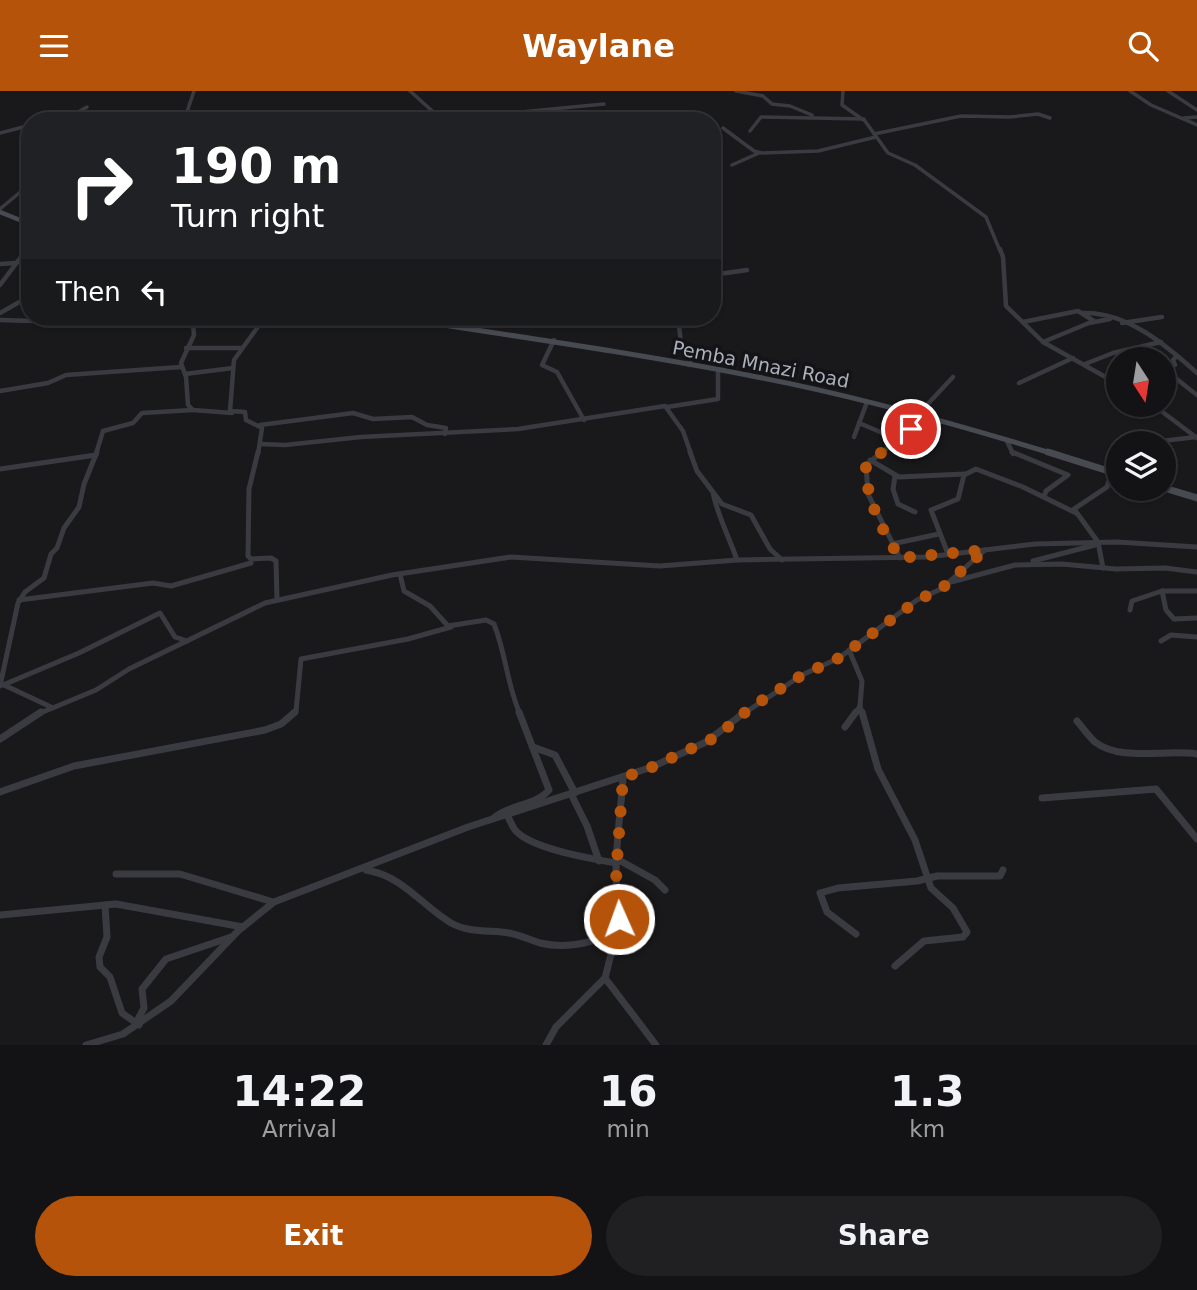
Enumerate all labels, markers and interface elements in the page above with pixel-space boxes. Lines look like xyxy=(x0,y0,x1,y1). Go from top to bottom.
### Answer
icon: menu xyxy=(35,27,73,65)
text: Waylane xyxy=(522,27,675,65)
icon: search xyxy=(1124,27,1162,65)
text: 190 m xyxy=(171,138,341,195)
icon: right xyxy=(56,140,147,231)
text: Turn right xyxy=(171,197,324,235)
icon: left xyxy=(135,273,173,311)
text: Then xyxy=(56,277,121,307)
street label: Pemba Mnazi Road xyxy=(671,336,851,392)
north arrow xyxy=(1106,347,1176,417)
map controls xyxy=(1106,347,1176,501)
pin xyxy=(881,399,941,459)
icon: arrive xyxy=(892,410,930,448)
button: layers xyxy=(1106,431,1176,501)
position arrow xyxy=(582,882,656,956)
text: 14:22 xyxy=(233,1067,366,1116)
text: 16 xyxy=(599,1067,657,1116)
text: 1.3 xyxy=(890,1067,964,1116)
text: Arrival xyxy=(262,1116,337,1142)
text: min xyxy=(606,1116,650,1142)
text: km xyxy=(909,1116,945,1142)
button: Exit xyxy=(35,1196,592,1276)
button: Share xyxy=(606,1196,1162,1276)

